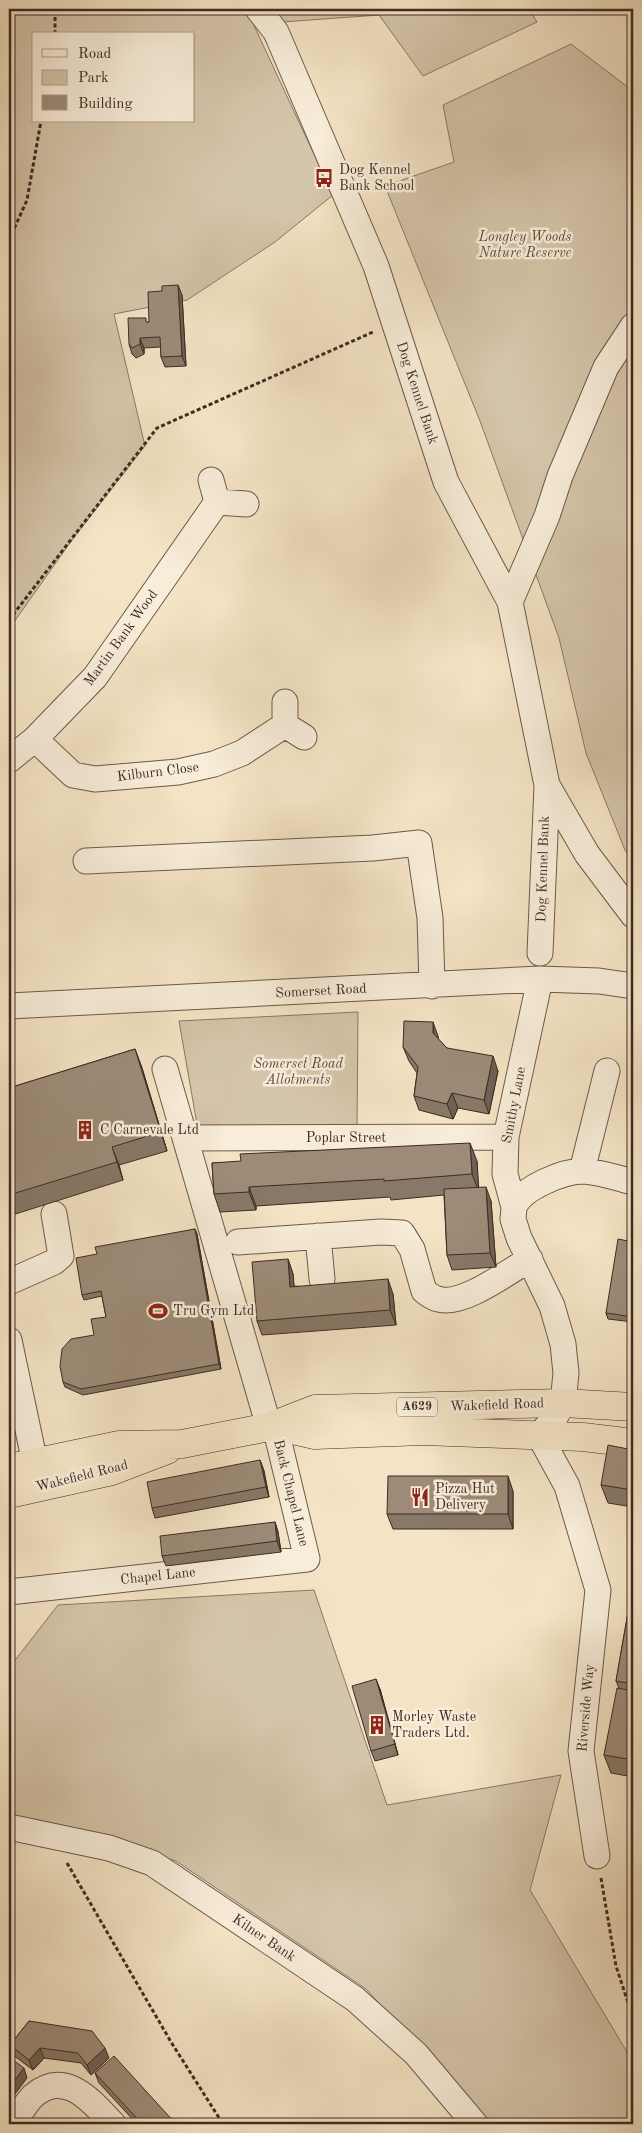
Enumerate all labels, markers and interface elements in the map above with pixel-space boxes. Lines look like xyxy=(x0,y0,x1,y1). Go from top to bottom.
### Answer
legend xyxy=(32,32,195,122)
text: Road xyxy=(78,47,112,62)
text: Park xyxy=(78,71,109,86)
text: Building xyxy=(78,97,133,112)
place label: Dog Kennel Bank School xyxy=(339,163,415,193)
bus stop icon: Dog Kennel Bank School xyxy=(313,167,335,189)
park label: Longley Woods Nature Reserve xyxy=(478,230,572,260)
street label: Dog Kennel Bank xyxy=(394,340,440,446)
street label: Martin Bank Wood xyxy=(82,587,160,689)
street label: Kilburn Close xyxy=(116,760,200,784)
street label: Dog Kennel Bank xyxy=(534,815,552,923)
street label: Somerset Road xyxy=(275,982,367,1000)
park label: Somerset Road Allotments xyxy=(253,1057,343,1087)
street label: Smithy Lane xyxy=(500,1066,528,1144)
building icon: C Carnevale Ltd xyxy=(74,1119,96,1141)
place label: C Carnevale Ltd xyxy=(100,1123,199,1137)
street label: Poplar Street xyxy=(306,1131,386,1145)
sports icon: Tru Gym Ltd xyxy=(147,1300,169,1322)
place label: Tru Gym Ltd xyxy=(173,1304,254,1318)
street label: Wakefield Road xyxy=(450,1396,544,1414)
road number: A629 xyxy=(397,1398,437,1416)
street label: Back Chapel Lane xyxy=(271,1438,311,1548)
street label: Wakefield Road xyxy=(34,1458,130,1494)
place label: Pizza Hut Delivery xyxy=(435,1482,495,1512)
restaurant icon: Pizza Hut Delivery xyxy=(409,1486,431,1508)
street label: Chapel Lane xyxy=(120,1565,196,1587)
street label: Riverside Way xyxy=(575,1663,597,1753)
place label: Morley Waste Traders Ltd. xyxy=(392,1710,476,1740)
building icon: Morley Waste Traders Ltd. xyxy=(366,1714,388,1736)
street label: Kilner Bank xyxy=(230,1912,298,1964)

